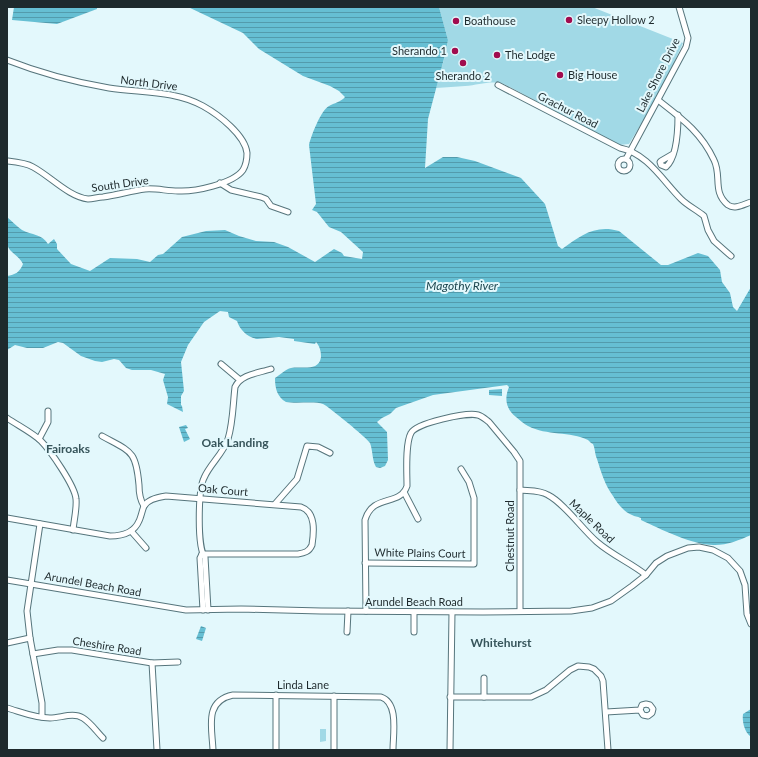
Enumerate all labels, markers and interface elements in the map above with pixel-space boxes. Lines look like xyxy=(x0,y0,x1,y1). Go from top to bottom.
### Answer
place label: Sleepy Hollow 2 xyxy=(577,13,655,26)
place label: Boathouse xyxy=(464,14,516,27)
marker: Sleepy Hollow 2 xyxy=(564,15,574,25)
marker: Boathouse xyxy=(451,16,461,26)
street label: Lake Shore Drive xyxy=(633,35,682,114)
place label: Sherando 1 xyxy=(392,44,447,57)
marker: Sherando 1 xyxy=(450,46,460,56)
place label: The Lodge xyxy=(505,48,555,61)
marker: The Lodge xyxy=(492,50,502,60)
marker: Sherando 2 xyxy=(458,58,468,68)
place label: Big House xyxy=(568,68,618,81)
place label: Sherando 2 xyxy=(436,69,490,82)
marker: Big House xyxy=(555,70,565,80)
street label: North Drive xyxy=(120,73,179,92)
street label: Grachur Road xyxy=(536,89,601,130)
street label: South Drive xyxy=(91,173,149,194)
water label: Magothy River xyxy=(426,278,499,293)
district label: Oak Landing xyxy=(201,435,269,450)
district label: Fairoaks xyxy=(46,441,90,456)
street label: Oak Court xyxy=(198,481,249,498)
street label: Maple Road xyxy=(567,496,617,545)
street label: Chestnut Road xyxy=(503,500,516,572)
street label: White Plains Court xyxy=(374,545,466,560)
street label: Arundel Beach Road xyxy=(44,569,142,598)
street label: Arundel Beach Road xyxy=(365,595,463,608)
street label: Cheshire Road xyxy=(72,634,142,657)
district label: Whitehurst xyxy=(471,635,532,650)
street label: Linda Lane xyxy=(277,678,329,691)

